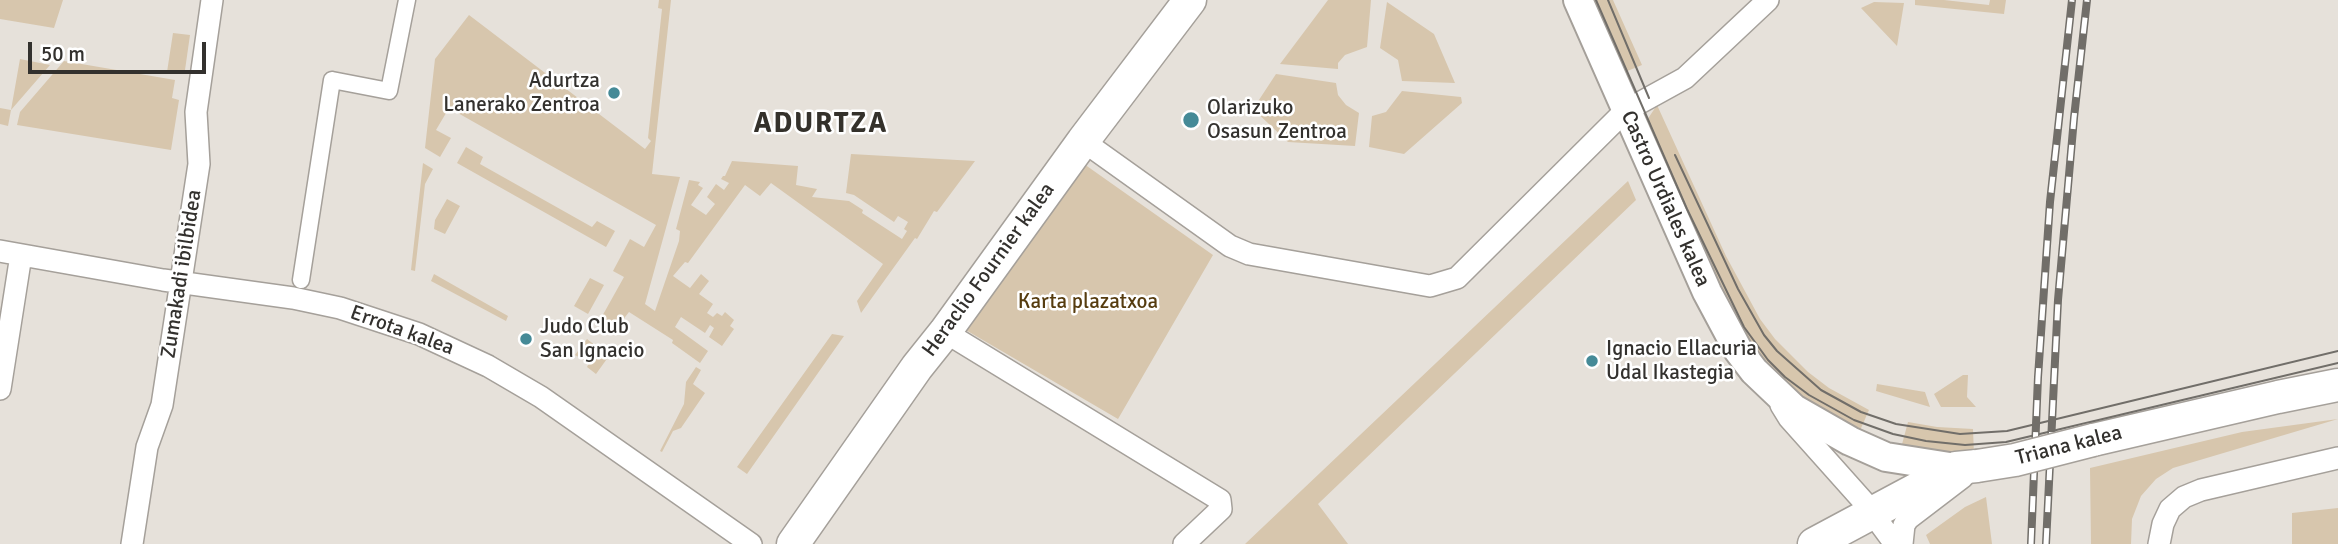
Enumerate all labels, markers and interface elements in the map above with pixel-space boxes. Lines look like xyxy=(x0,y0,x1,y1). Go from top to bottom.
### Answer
scale bar xyxy=(32,28,210,72)
text: 50 m xyxy=(41,41,85,67)
place label: Adurtza Lanerako Zentroa xyxy=(443,68,600,118)
marker: Adurtza Lanerako Zentroa xyxy=(606,85,622,101)
place label: Olarizuko Osasun Zentroa xyxy=(1207,95,1347,145)
street label: Castro Urdiales kalea xyxy=(1615,107,1715,291)
district label: ADURTZA xyxy=(755,108,887,142)
marker: Olarizuko Osasun Zentroa xyxy=(1181,110,1201,130)
street label: Heraclio Fournier kalea xyxy=(917,178,1061,362)
street label: Zumakadi ibilbidea xyxy=(156,188,208,360)
park label: Karta plazatxoa xyxy=(1018,289,1158,315)
street label: Errota kalea xyxy=(347,301,457,361)
place label: Judo Club San Ignacio xyxy=(540,314,644,364)
marker: Judo Club San Ignacio xyxy=(518,331,534,347)
place label: Ignacio Ellacuria Udal Ikastegia xyxy=(1606,336,1757,386)
marker: Ignacio Ellacuria Udal Ikastegia xyxy=(1584,353,1600,369)
street label: Triana kalea xyxy=(2013,421,2125,471)

